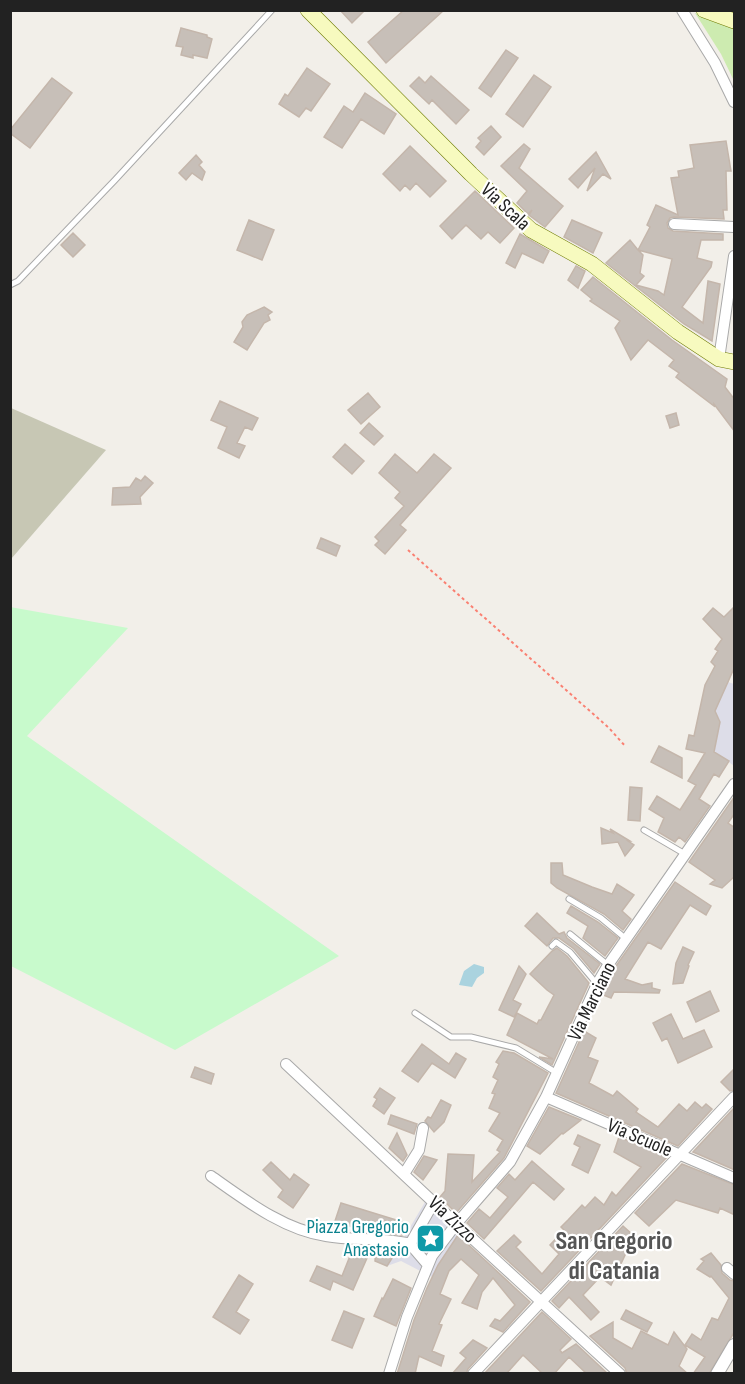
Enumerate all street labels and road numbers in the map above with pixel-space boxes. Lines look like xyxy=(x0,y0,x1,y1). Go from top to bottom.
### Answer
street label: Via Scala xyxy=(476,178,535,236)
street label: Via Marciano xyxy=(563,958,621,1045)
street label: Via Scuole xyxy=(603,1113,676,1162)
street label: Via Zizzo xyxy=(423,1191,482,1248)

